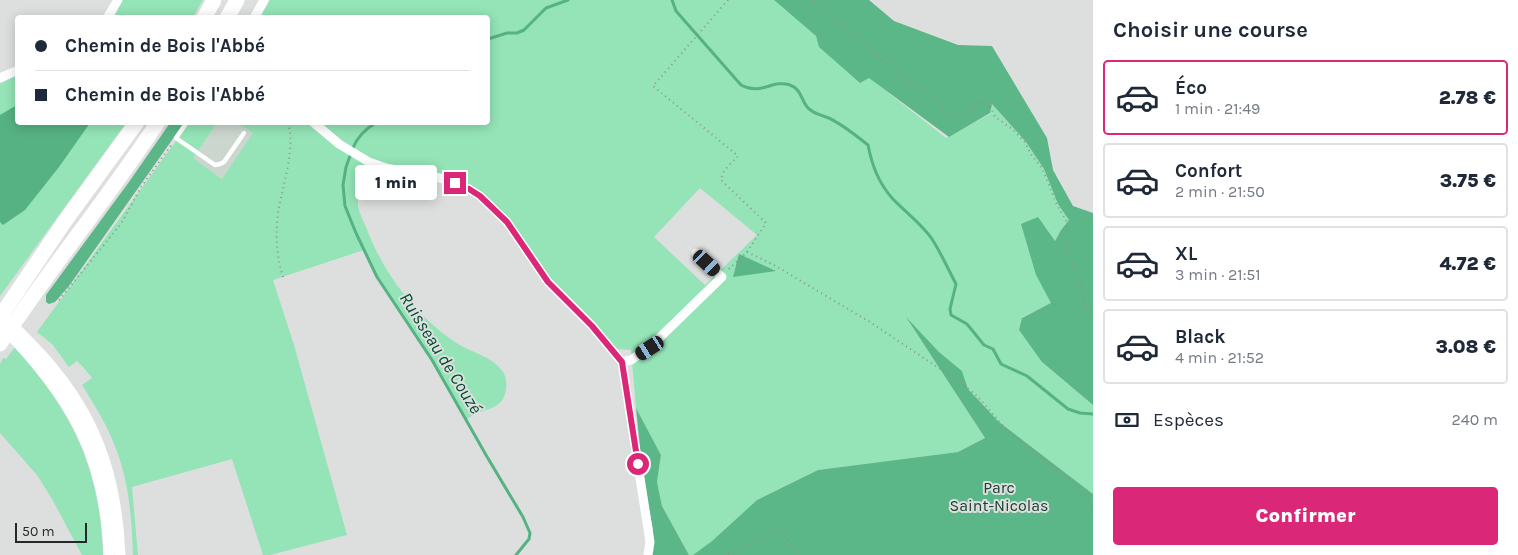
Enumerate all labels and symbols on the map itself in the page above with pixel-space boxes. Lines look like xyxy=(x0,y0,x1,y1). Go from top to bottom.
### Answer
callout: 1 min xyxy=(355,166,438,200)
route end xyxy=(444,172,466,194)
car xyxy=(690,247,723,279)
water label: Ruisseau de Couzé xyxy=(395,288,488,418)
car xyxy=(633,334,666,362)
route start xyxy=(627,453,649,475)
park label: Parc Saint-Nicolas xyxy=(950,478,1048,515)
scale bar xyxy=(15,520,88,543)

